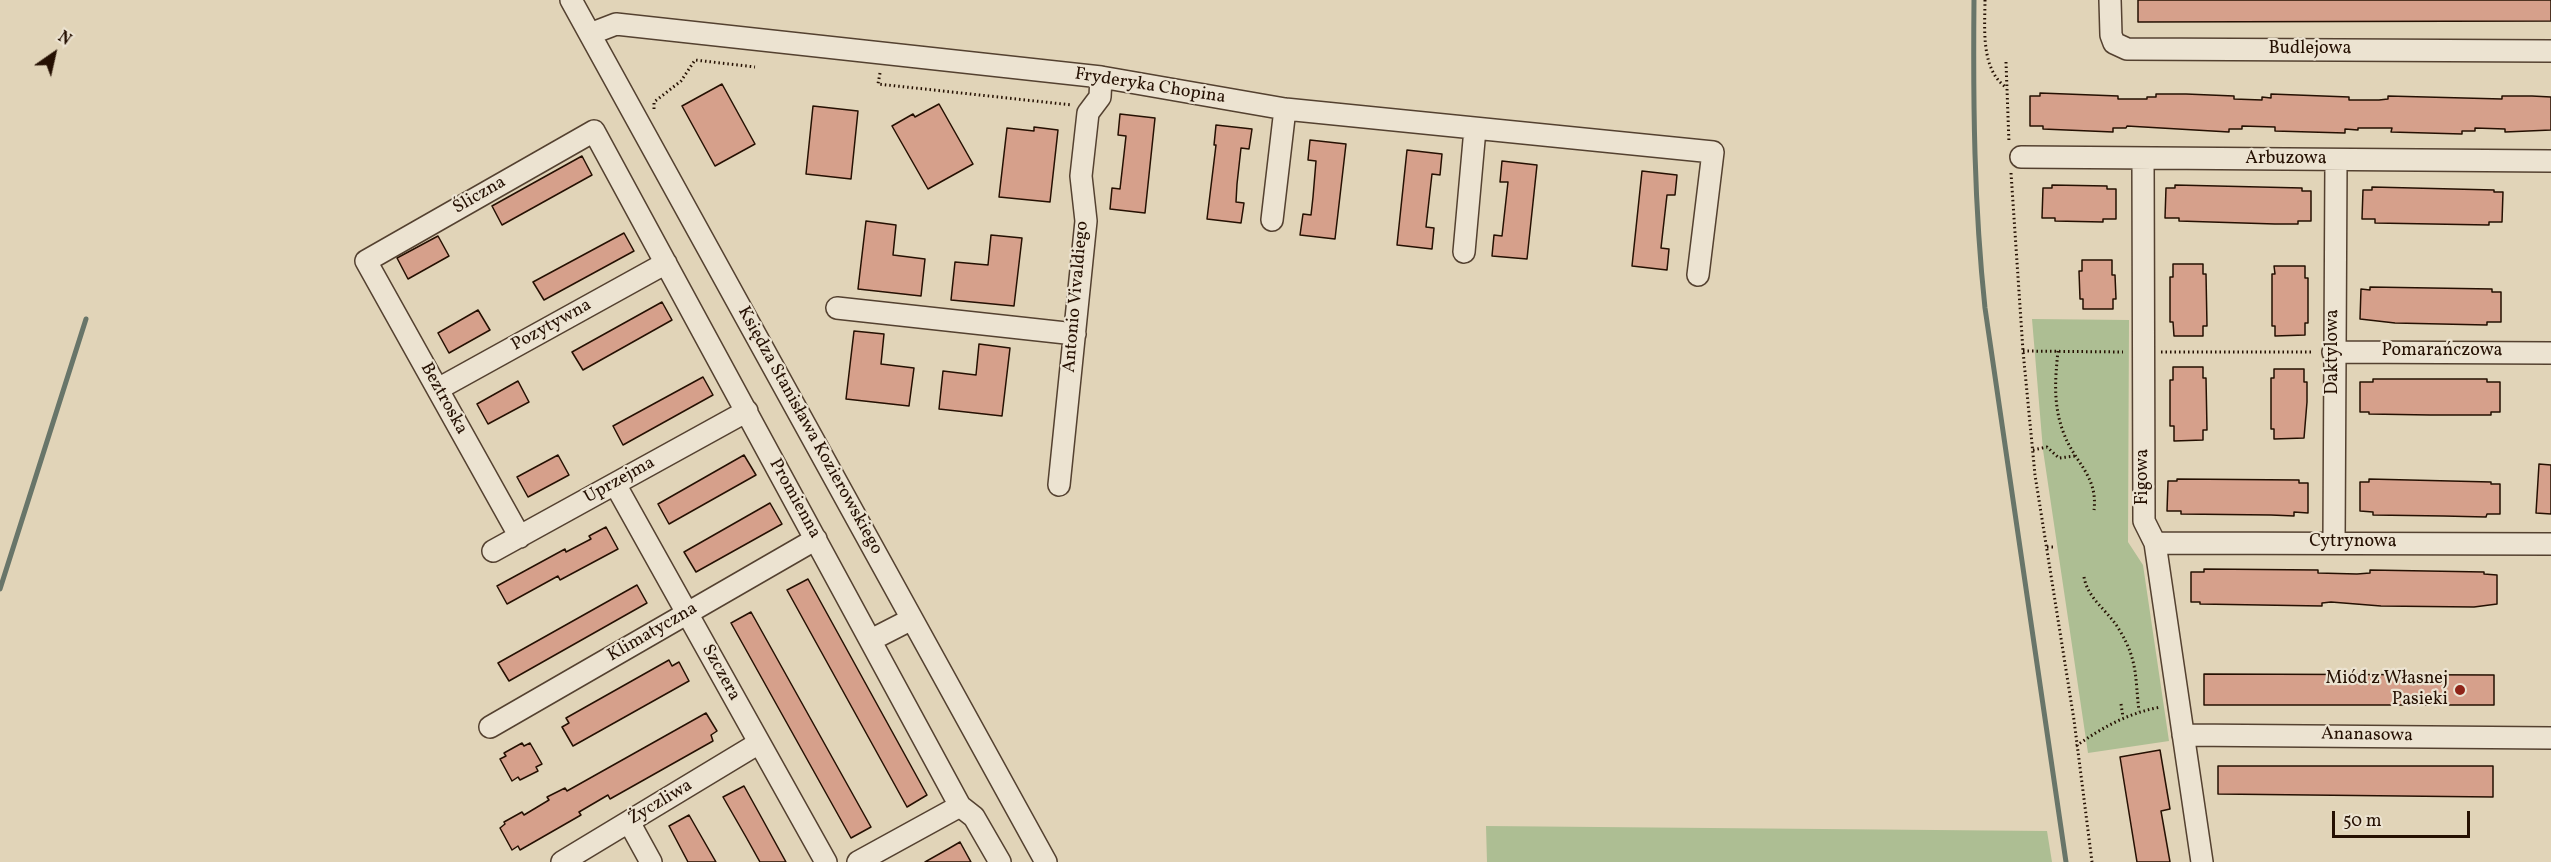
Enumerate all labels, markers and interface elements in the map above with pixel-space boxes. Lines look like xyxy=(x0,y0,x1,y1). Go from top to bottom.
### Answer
north arrow xyxy=(24,24,84,84)
text: N xyxy=(53,27,75,51)
street label: Budlejowa xyxy=(2269,39,2351,61)
street label: Fryderyka Chopina xyxy=(1073,64,1227,110)
street label: Arbuzowa xyxy=(2245,149,2327,171)
street label: Śliczna xyxy=(450,172,510,220)
street label: Antonio Vivaldiego xyxy=(1060,220,1094,374)
street label: Pozytywna xyxy=(508,295,596,357)
street label: Księdza Stanisława Kozierowskiego xyxy=(732,303,886,559)
street label: Daktylowa xyxy=(2323,309,2345,395)
street label: Pomarańczowa xyxy=(2381,341,2503,363)
street label: Beztroska xyxy=(414,359,472,439)
street label: Figowa xyxy=(2133,449,2155,505)
street label: Uprzejma xyxy=(581,453,659,509)
street label: Promienna xyxy=(763,455,825,543)
street label: Cytrynowa xyxy=(2309,532,2397,554)
street label: Klimatyczna xyxy=(604,599,702,667)
street label: Szczera xyxy=(696,641,744,705)
place label: Miód z Własnej Pasieki xyxy=(2326,669,2448,712)
marker: Miód z Własnej Pasieki xyxy=(2453,683,2467,697)
street label: Ananasowa xyxy=(2321,724,2413,748)
street label: Życzliwa xyxy=(625,776,697,830)
scale bar xyxy=(2335,799,2473,837)
text: 50 m xyxy=(2343,809,2382,834)

